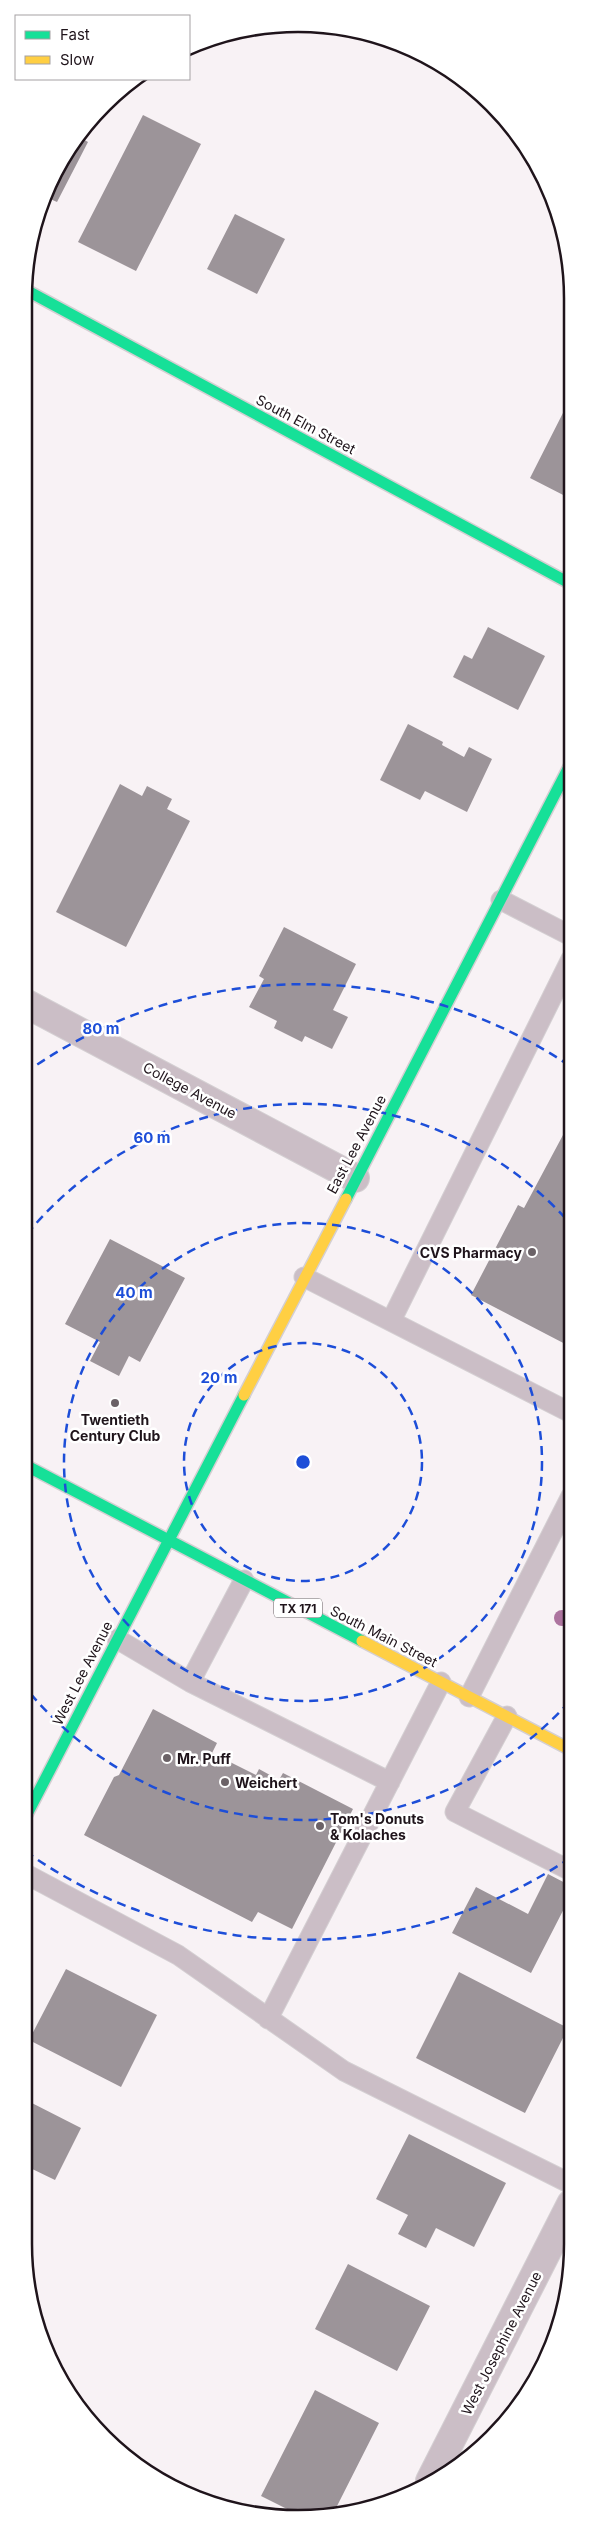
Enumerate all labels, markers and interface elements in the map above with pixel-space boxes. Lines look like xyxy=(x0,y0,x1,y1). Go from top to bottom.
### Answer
legend xyxy=(15,15,190,80)
text: Fast xyxy=(60,25,90,44)
text: Slow xyxy=(60,50,94,69)
street label: South Elm Street xyxy=(253,391,359,458)
text: 80 m xyxy=(82,1019,120,1038)
street label: College Avenue xyxy=(140,1058,240,1122)
street label: East Lee Avenue xyxy=(323,1092,389,1196)
text: 60 m xyxy=(133,1128,171,1147)
place label: CVS Pharmacy xyxy=(420,1244,523,1261)
marker: CVS Pharmacy xyxy=(526,1246,538,1258)
text: 40 m xyxy=(115,1283,153,1302)
text: 20 m xyxy=(201,1368,237,1387)
marker: Twentieth Century Club xyxy=(109,1397,121,1409)
place label: Twentieth Century Club xyxy=(70,1411,160,1444)
centre of rings xyxy=(294,1453,312,1471)
road number: TX 171 xyxy=(274,1599,322,1618)
street label: South Main Street xyxy=(328,1602,441,1671)
street label: West Lee Avenue xyxy=(48,1618,116,1728)
place label: Mr. Puff xyxy=(177,1750,231,1767)
marker: Mr. Puff xyxy=(161,1752,173,1764)
place label: Weichert xyxy=(235,1774,297,1791)
marker: Weichert xyxy=(219,1776,231,1788)
place label: Tom's Donuts & Kolaches xyxy=(330,1810,424,1843)
marker: Tom's Donuts & Kolaches xyxy=(314,1820,326,1832)
street label: West Josephine Avenue xyxy=(457,2268,545,2418)

